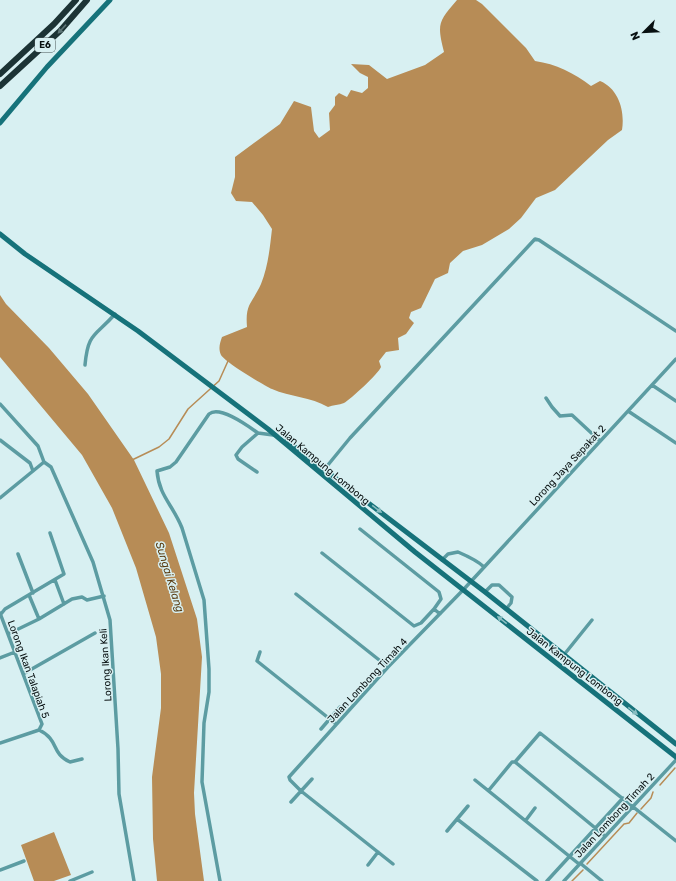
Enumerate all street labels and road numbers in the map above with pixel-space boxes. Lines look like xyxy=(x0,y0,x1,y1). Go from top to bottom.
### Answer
road number: E6 xyxy=(35,38,55,52)
street label: Jalan Kampung Lombong xyxy=(273,422,372,508)
street label: Lorong Jaya Sepakat 2 xyxy=(527,423,608,509)
street label: Lorong Ikan Talapiah 5 xyxy=(5,619,51,720)
street label: Jalan Kampung Lombong xyxy=(524,625,625,708)
street label: Lorong Ikan Keli xyxy=(97,628,115,702)
street label: Jalan Lombong Timah 4 xyxy=(325,636,410,726)
street label: Jalan Lombong Timah 2 xyxy=(572,771,657,860)

